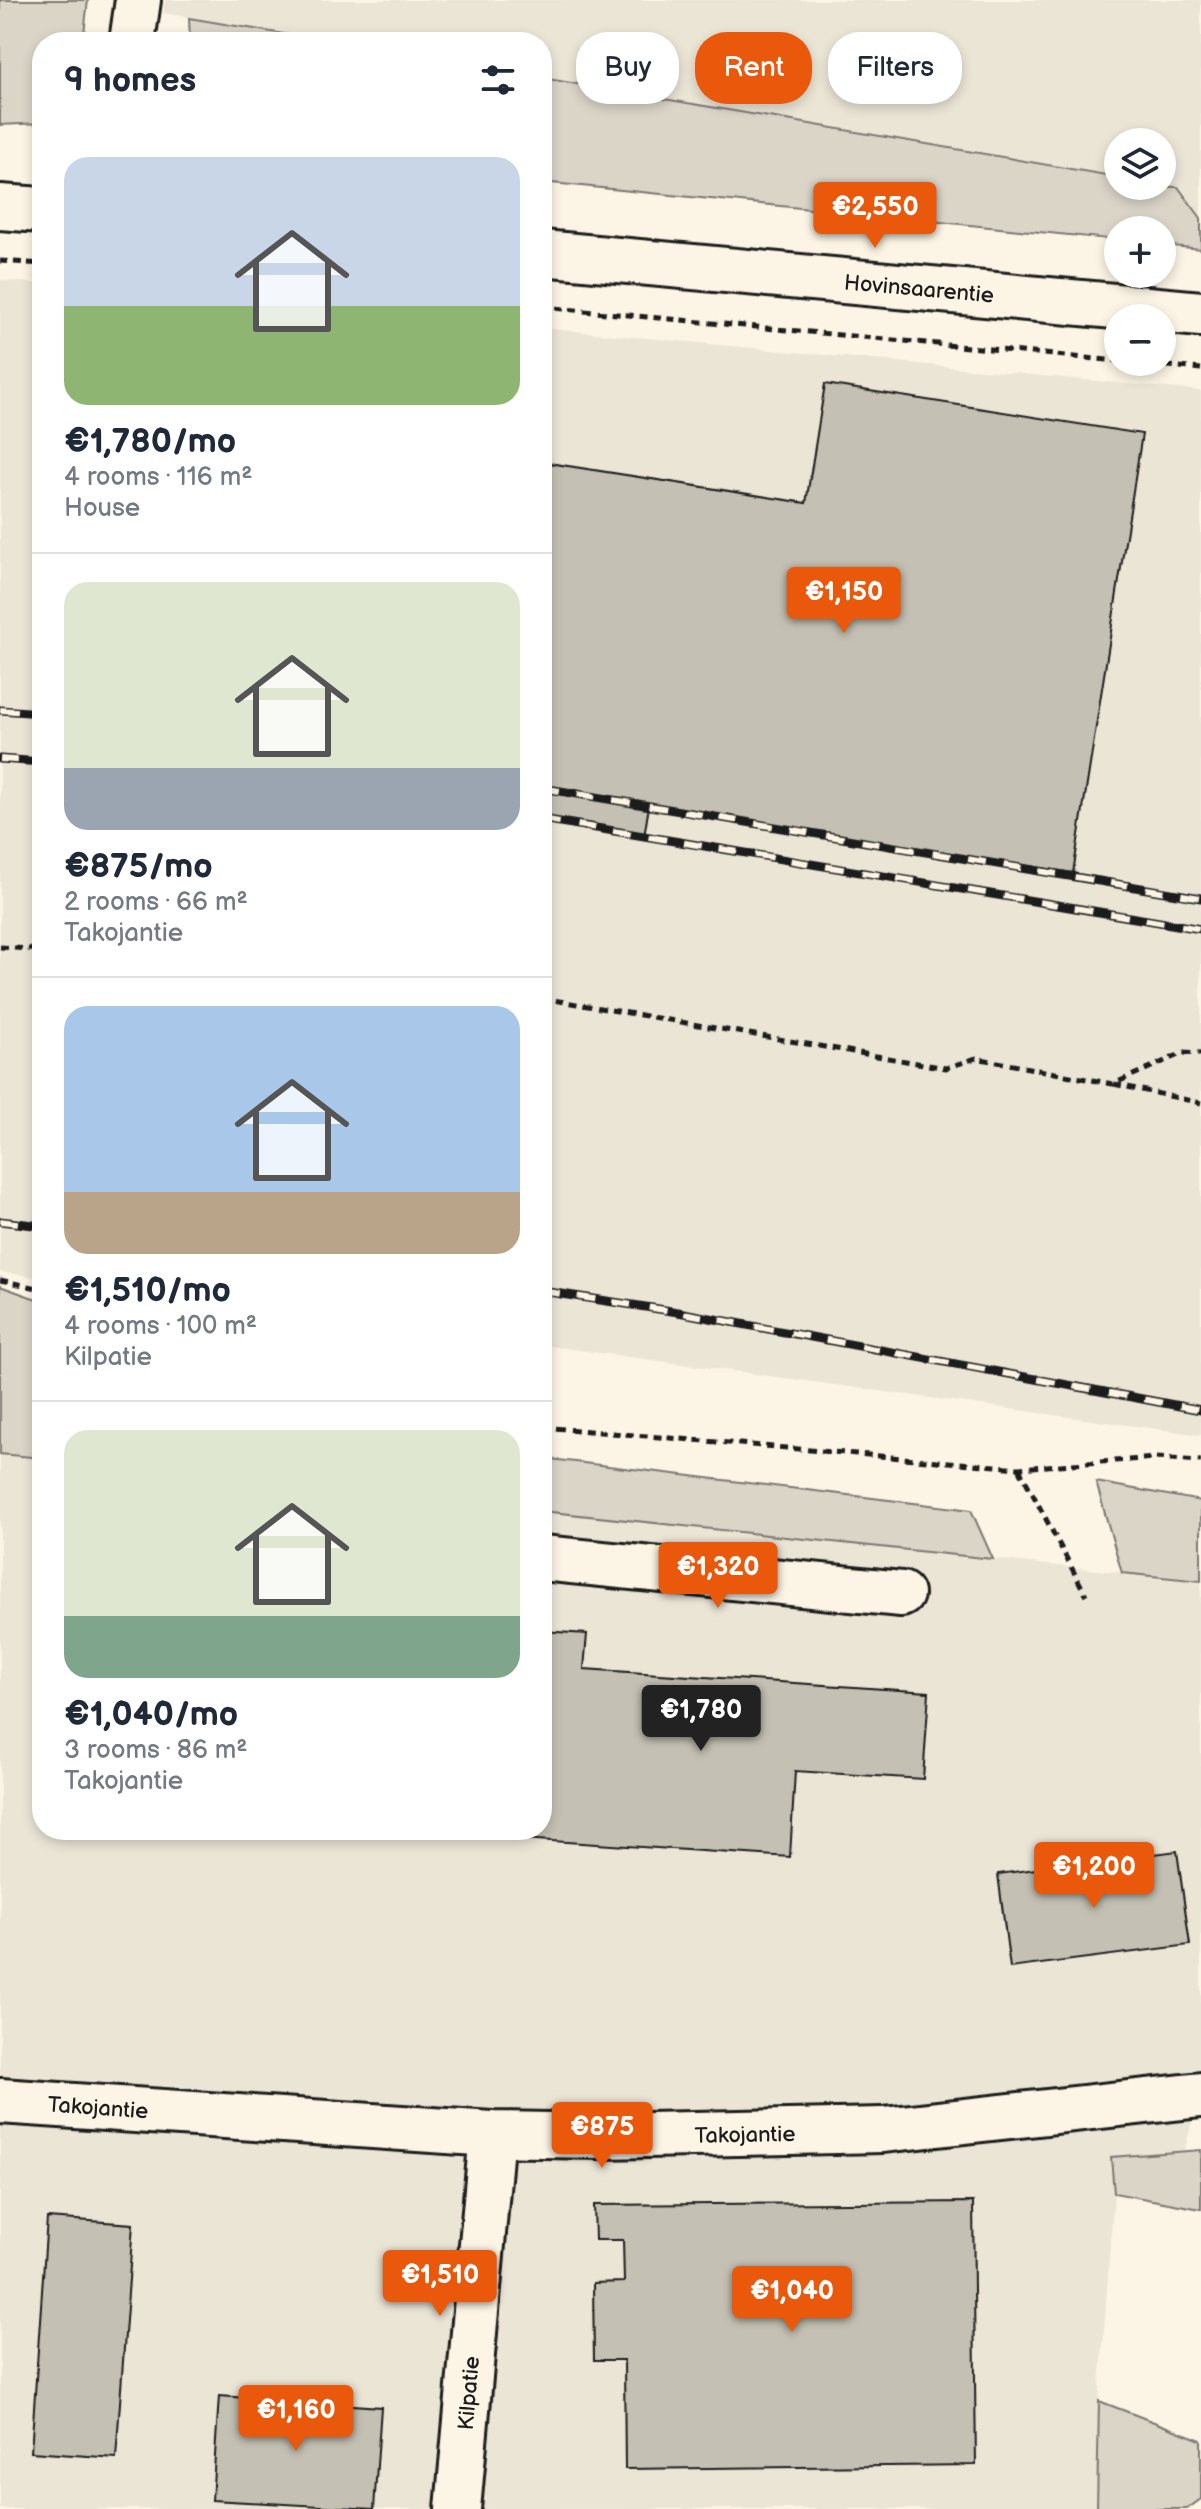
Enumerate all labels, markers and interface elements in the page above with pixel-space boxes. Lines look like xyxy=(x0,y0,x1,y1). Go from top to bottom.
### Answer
chip: Buy xyxy=(576,32,679,104)
chip: Rent xyxy=(695,32,812,104)
chip: Filters xyxy=(828,32,962,104)
icon: filters xyxy=(476,58,520,102)
text: 9 homes xyxy=(64,60,196,101)
map controls xyxy=(1104,128,1176,376)
button: layers xyxy=(1104,128,1176,200)
pin: €2,550 xyxy=(810,182,940,250)
text: €2,550 xyxy=(831,192,919,223)
icon: home xyxy=(220,209,364,353)
button: + xyxy=(1104,216,1176,288)
street label: Hovinsaarentie xyxy=(843,269,995,309)
button: − xyxy=(1104,304,1176,376)
text: €1,780/mo xyxy=(64,421,236,462)
text: 4 rooms · 116 m² xyxy=(64,462,252,493)
text: House xyxy=(64,493,140,524)
pin: €1,150 xyxy=(779,567,909,635)
text: €1,150 xyxy=(805,577,883,608)
icon: home xyxy=(220,634,364,778)
text: €875/mo xyxy=(64,846,213,887)
text: 2 rooms · 66 m² xyxy=(64,887,248,918)
text: Takojantie xyxy=(64,918,183,949)
icon: home xyxy=(220,1058,364,1202)
text: €1,510/mo xyxy=(64,1270,231,1311)
text: 4 rooms · 100 m² xyxy=(64,1311,257,1342)
text: Kilpatie xyxy=(64,1342,152,1373)
icon: home xyxy=(220,1482,364,1626)
pin: €1,320 xyxy=(653,1542,783,1610)
text: €1,320 xyxy=(677,1552,759,1583)
pin: €1,780 xyxy=(636,1685,766,1753)
text: €1,040/mo xyxy=(64,1694,238,1735)
text: €1,780 xyxy=(660,1695,742,1726)
text: 3 rooms · 86 m² xyxy=(64,1735,248,1766)
text: Takojantie xyxy=(64,1766,183,1797)
pin: €1,200 xyxy=(1029,1842,1159,1910)
text: €1,200 xyxy=(1052,1852,1136,1883)
street label: Takojantie xyxy=(47,2092,149,2125)
pin: €875 xyxy=(555,2102,649,2170)
text: €875 xyxy=(570,2112,634,2143)
street label: Takojantie xyxy=(694,2121,796,2150)
pin: €1,510 xyxy=(375,2250,505,2318)
text: €1,510 xyxy=(401,2260,479,2291)
pin: €1,040 xyxy=(727,2266,857,2334)
text: €1,040 xyxy=(750,2276,834,2307)
street label: Kilpatie xyxy=(453,2355,486,2431)
pin: €1,160 xyxy=(231,2385,361,2453)
text: €1,160 xyxy=(256,2395,336,2426)

